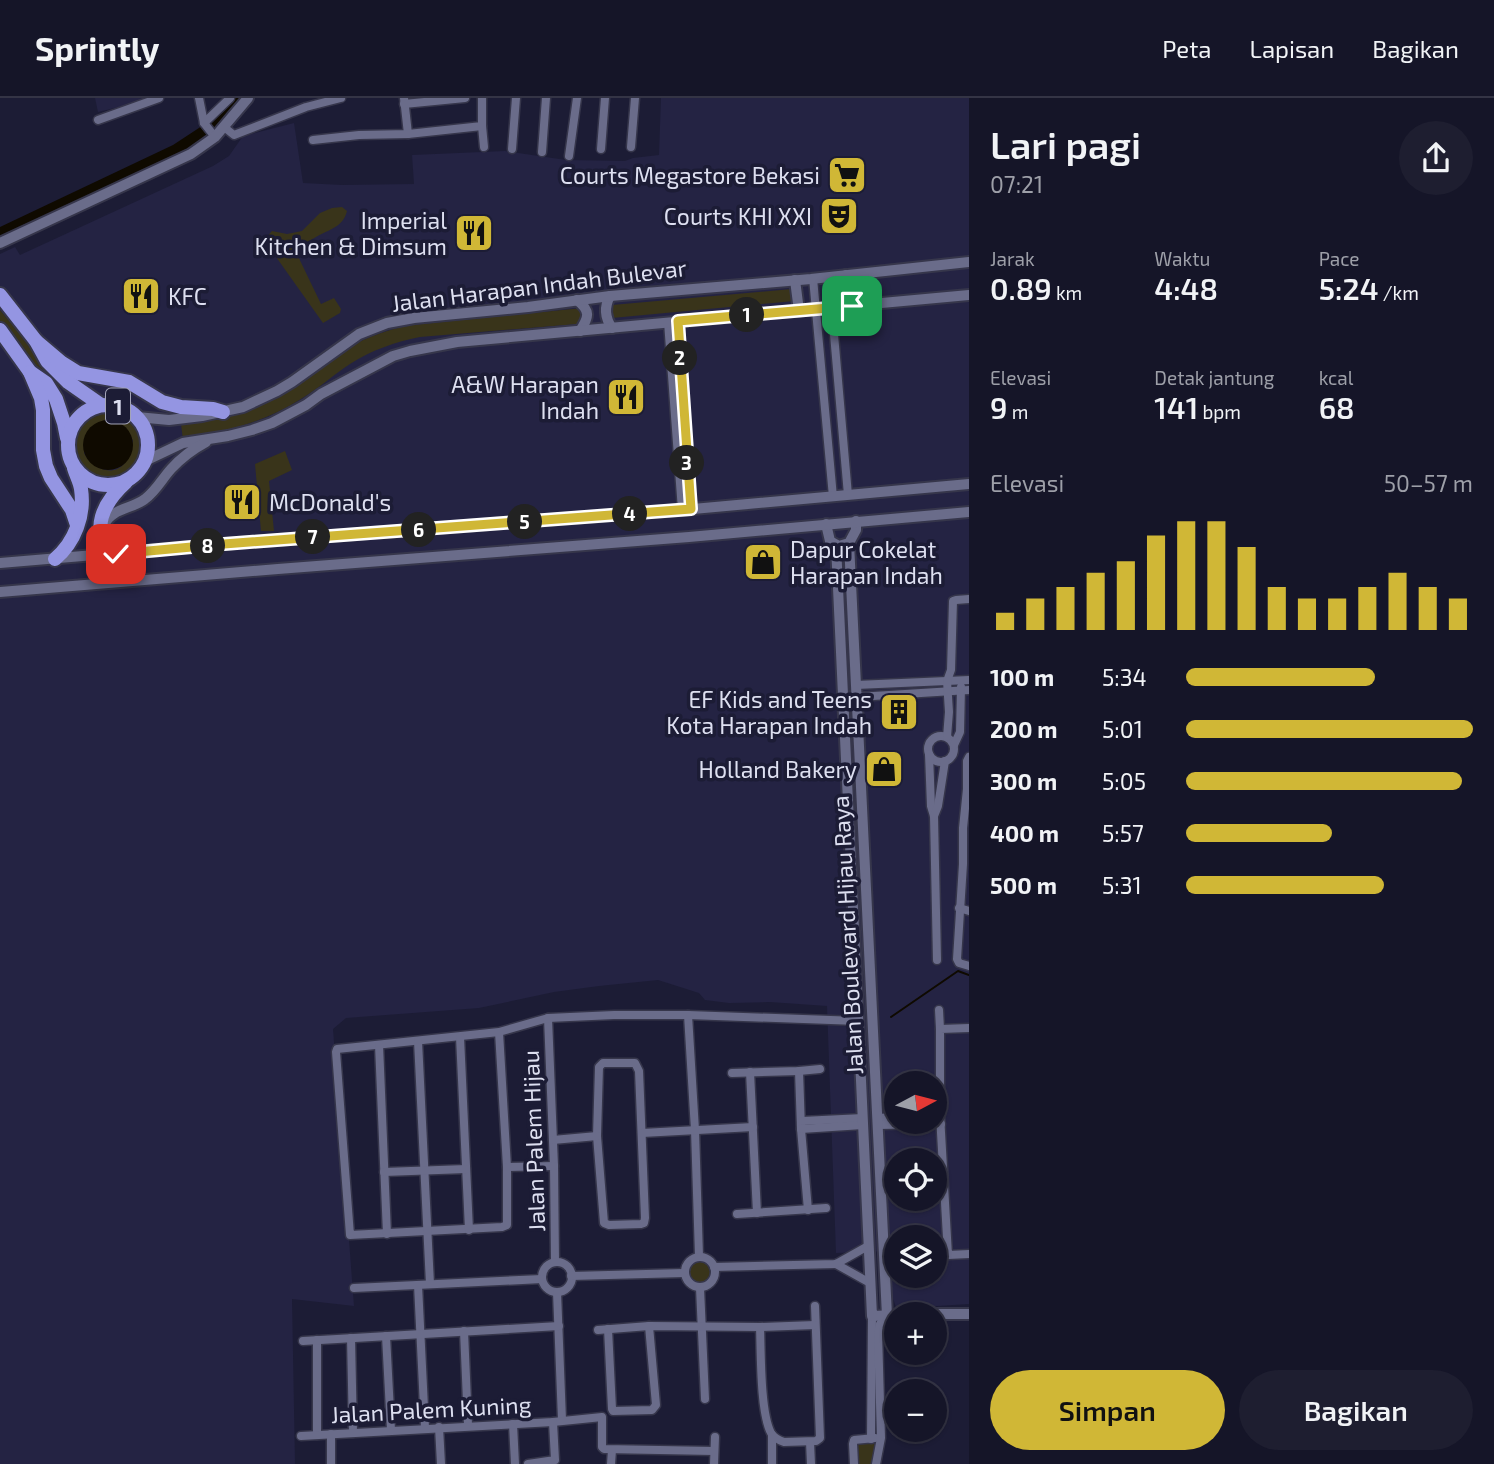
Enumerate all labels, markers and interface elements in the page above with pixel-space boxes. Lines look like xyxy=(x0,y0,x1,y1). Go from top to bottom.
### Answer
text: Sprintly xyxy=(35,28,159,68)
text: Peta xyxy=(1162,34,1212,63)
text: Lapisan xyxy=(1250,34,1334,63)
text: Bagikan xyxy=(1372,34,1459,63)
text: Lari pagi xyxy=(990,121,1141,167)
button: share xyxy=(1399,121,1473,195)
supermarket icon: Courts Megastore Bekasi xyxy=(826,154,868,196)
place label: Courts Megastore Bekasi xyxy=(560,161,820,189)
text: 07:21 xyxy=(990,170,1043,198)
theatre icon: Courts KHI XXI xyxy=(818,195,860,237)
place label: Courts KHI XXI xyxy=(664,202,812,230)
place label: Imperial Kitchen & Dimsum xyxy=(255,206,447,260)
restaurant icon: Imperial Kitchen & Dimsum xyxy=(453,212,495,254)
text: Jarak xyxy=(990,247,1035,270)
text: Waktu xyxy=(1154,247,1210,270)
text: Pace xyxy=(1319,247,1360,270)
street label: Jalan Harapan Indah Bulevar xyxy=(390,253,688,317)
text: 0.89 xyxy=(990,270,1052,306)
text: 4:48 xyxy=(1154,270,1218,306)
text: 5:24 xyxy=(1319,270,1378,306)
restaurant icon: KFC xyxy=(120,275,162,317)
pin xyxy=(822,276,882,336)
text: km xyxy=(1052,281,1082,304)
text: /km xyxy=(1378,281,1419,304)
place label: KFC xyxy=(168,282,207,310)
icon: arrive xyxy=(833,287,871,325)
pin: 1 xyxy=(730,298,764,332)
text: 1 xyxy=(742,303,751,326)
pin: 2 xyxy=(662,341,698,376)
text: 2 xyxy=(674,346,685,369)
text: Elevasi xyxy=(990,366,1051,389)
text: Detak jantung xyxy=(1154,366,1274,389)
text: kcal xyxy=(1319,366,1353,389)
place label: A&W Harapan Indah xyxy=(451,370,599,424)
restaurant icon: A&W Harapan Indah xyxy=(605,376,647,418)
road number: 1 xyxy=(106,388,130,424)
text: 9 xyxy=(990,389,1007,425)
text: 141 xyxy=(1154,389,1198,425)
text: 68 xyxy=(1319,389,1355,425)
text: m xyxy=(1007,400,1028,423)
text: bpm xyxy=(1198,400,1241,423)
pin: 3 xyxy=(670,446,704,480)
text: 3 xyxy=(681,451,692,474)
text: Elevasi xyxy=(990,469,1064,497)
text: 50–57 m xyxy=(1384,469,1473,497)
restaurant icon: McDonald's xyxy=(221,481,263,523)
place label: McDonald's xyxy=(269,488,391,516)
pin: 4 xyxy=(612,496,648,532)
text: 4 xyxy=(623,502,636,525)
pin: 5 xyxy=(508,504,542,540)
text: 5 xyxy=(519,510,530,533)
pin: 6 xyxy=(402,512,436,548)
text: 6 xyxy=(413,518,424,541)
pin: 7 xyxy=(296,520,330,555)
pin xyxy=(86,524,146,584)
text: 7 xyxy=(307,525,318,548)
pin: 8 xyxy=(190,528,226,564)
text: 8 xyxy=(202,534,213,557)
icon: check xyxy=(97,535,135,573)
place label: Dapur Cokelat Harapan Indah xyxy=(790,535,943,589)
shop icon: Dapur Cokelat Harapan Indah xyxy=(742,541,784,583)
text: 100 m xyxy=(990,663,1054,691)
text: 5:34 xyxy=(1102,663,1147,691)
place label: EF Kids and Teens Kota Harapan Indah xyxy=(666,685,872,739)
building icon: EF Kids and Teens Kota Harapan Indah xyxy=(878,691,920,733)
text: 200 m xyxy=(990,715,1058,743)
text: 5:01 xyxy=(1102,715,1143,743)
shop icon: Holland Bakery xyxy=(863,748,905,790)
place label: Holland Bakery xyxy=(699,755,857,783)
text: 300 m xyxy=(990,767,1057,795)
text: 5:05 xyxy=(1102,767,1146,795)
street label: Jalan Boulevard Hijau Raya xyxy=(826,795,868,1075)
text: 400 m xyxy=(990,819,1059,847)
text: 5:57 xyxy=(1102,819,1144,847)
text: 500 m xyxy=(990,871,1057,899)
text: 5:31 xyxy=(1102,871,1142,899)
street label: Jalan Palem Hijau xyxy=(516,1050,550,1232)
north arrow xyxy=(884,1071,947,1134)
map controls xyxy=(884,1071,947,1442)
button: locate xyxy=(884,1148,947,1211)
button: layers xyxy=(884,1225,947,1288)
button: + xyxy=(884,1302,947,1365)
button: Simpan xyxy=(990,1370,1225,1450)
button: Bagikan xyxy=(1239,1370,1473,1450)
button: − xyxy=(884,1379,947,1442)
street label: Jalan Palem Kuning xyxy=(330,1390,532,1428)

